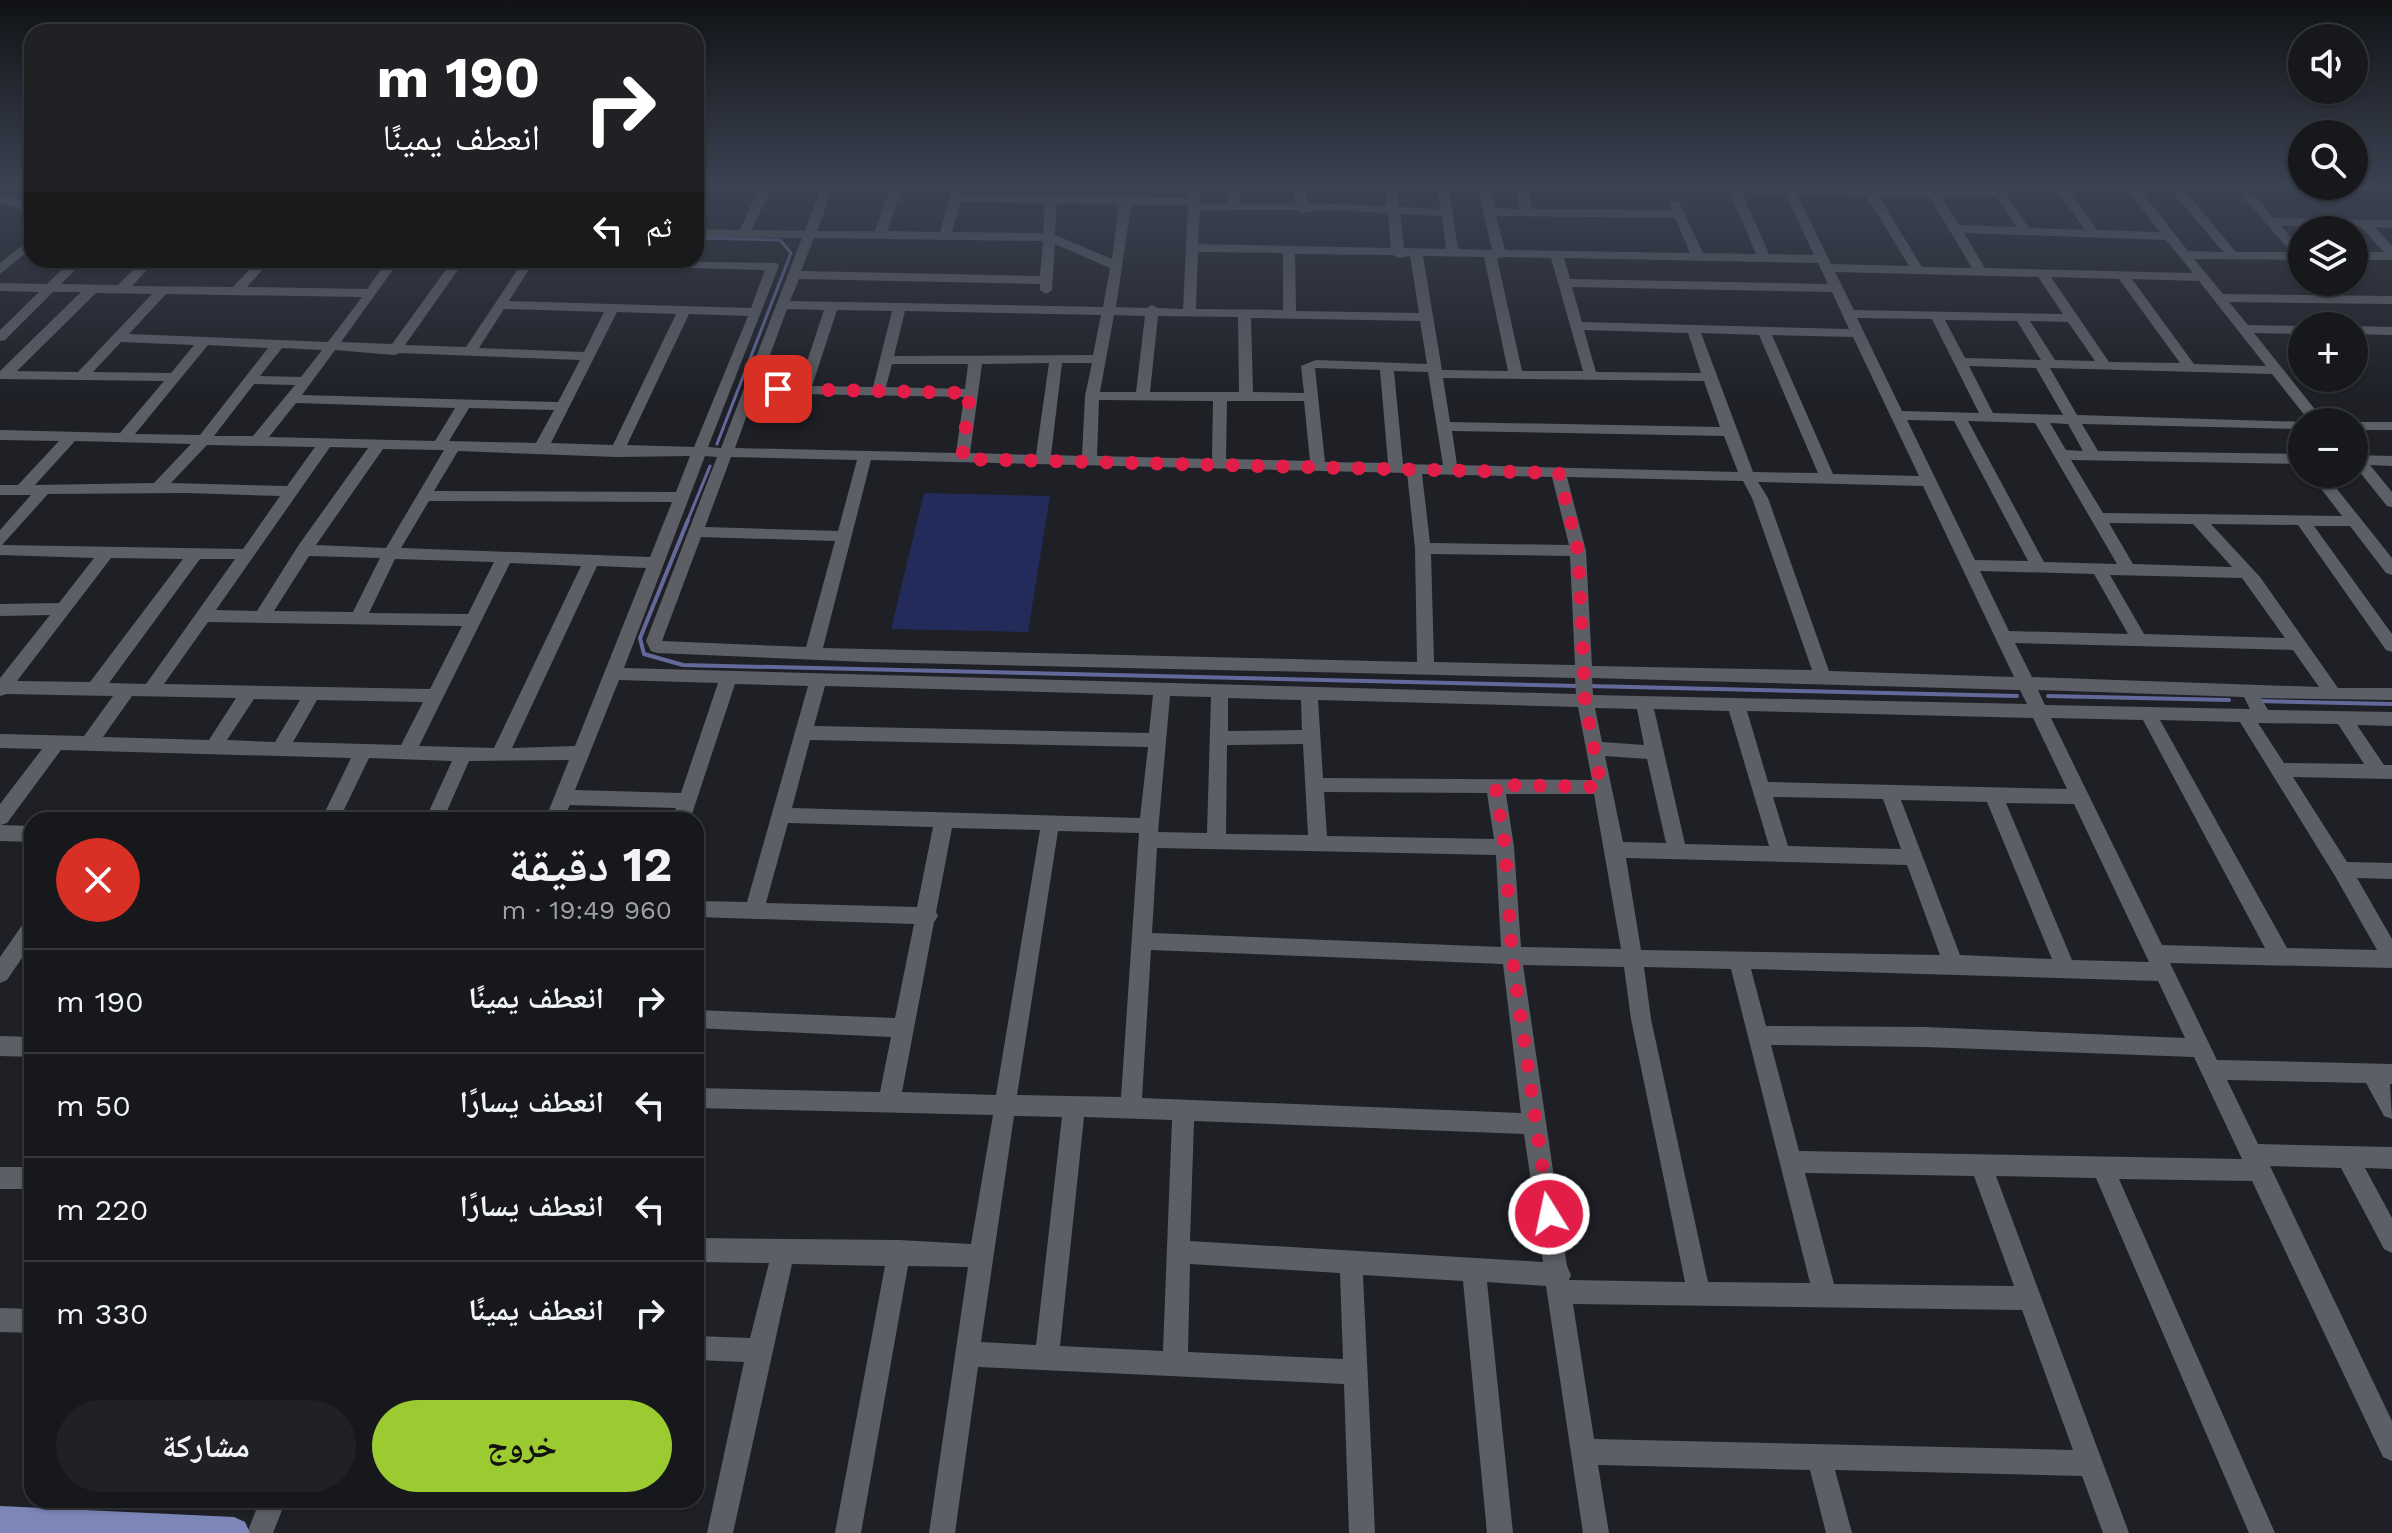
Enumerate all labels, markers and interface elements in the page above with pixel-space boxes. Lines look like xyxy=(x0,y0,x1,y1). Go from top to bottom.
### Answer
map controls xyxy=(2288,24,2368,488)
button: sound xyxy=(2288,24,2368,104)
text: 190 m xyxy=(377,45,540,111)
icon: right xyxy=(568,56,672,160)
text: انعطف يمينًا xyxy=(382,117,540,159)
button: search xyxy=(2288,120,2368,200)
icon: left xyxy=(586,208,630,252)
text: ثم xyxy=(646,209,672,244)
button: layers xyxy=(2288,216,2368,296)
button: + xyxy=(2288,312,2368,392)
pin xyxy=(744,355,812,423)
icon: arrive xyxy=(756,367,800,411)
button: − xyxy=(2288,408,2368,488)
text: 12 دقيقة xyxy=(508,836,672,893)
button: close xyxy=(56,838,140,922)
text: 960 m · 19:49 xyxy=(501,895,672,925)
icon: right xyxy=(628,979,672,1023)
text: انعطف يمينًا xyxy=(468,980,604,1015)
text: 190 m xyxy=(56,984,144,1019)
icon: left xyxy=(628,1083,672,1127)
text: انعطف يسارًا xyxy=(459,1084,604,1119)
text: 50 m xyxy=(56,1088,131,1123)
position arrow xyxy=(1507,1172,1591,1256)
icon: left xyxy=(628,1187,672,1231)
text: انعطف يسارًا xyxy=(459,1188,604,1223)
text: 220 m xyxy=(56,1192,148,1227)
icon: right xyxy=(628,1291,672,1335)
text: انعطف يمينًا xyxy=(468,1292,604,1327)
text: 330 m xyxy=(56,1296,148,1331)
button: مشاركة xyxy=(56,1400,356,1492)
button: خروج xyxy=(372,1400,672,1492)

